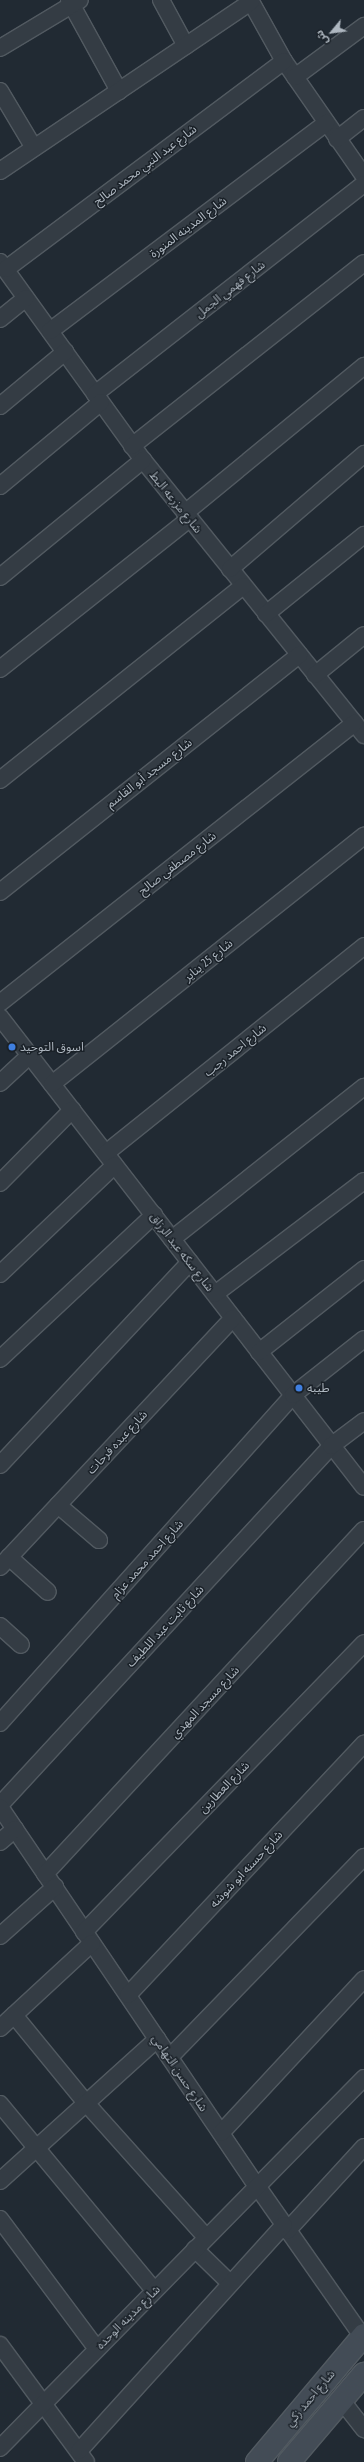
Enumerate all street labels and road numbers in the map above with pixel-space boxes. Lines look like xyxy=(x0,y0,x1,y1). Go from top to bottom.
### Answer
street label: شارع عبد النبي محمد صالح xyxy=(90,121,200,209)
street label: شارع المدينه المنورة xyxy=(147,193,229,261)
street label: شارع فهمي الجمل xyxy=(192,257,268,321)
street label: شارع مزرعه البط xyxy=(147,468,205,536)
street label: شارع مسجد أبو القاسم xyxy=(103,735,195,811)
street label: شارع مصطفي صالح xyxy=(135,828,219,898)
street label: شارع 25 يناير xyxy=(181,936,235,984)
street label: شارع احمد رجب xyxy=(201,1021,269,1079)
street label: شارع سكه عبد الرزاق xyxy=(147,1210,217,1294)
street label: شارع عبده فرحات xyxy=(84,1407,150,1477)
street label: شارع احمد محمد عزام xyxy=(108,1517,186,1601)
street label: شارع ثابت عبد اللطيف xyxy=(123,1582,207,1670)
street label: شارع مسجد المهدي xyxy=(168,1663,242,1741)
street label: شارع العطارين xyxy=(196,1758,252,1816)
street label: شارع حسنه ابو شوشه xyxy=(207,1827,285,1911)
street label: شارع حسن التهامي xyxy=(149,2032,211,2114)
street label: شارع مدينه الوحده xyxy=(93,2282,163,2352)
street label: شارع احمد زكي xyxy=(282,2367,338,2429)

